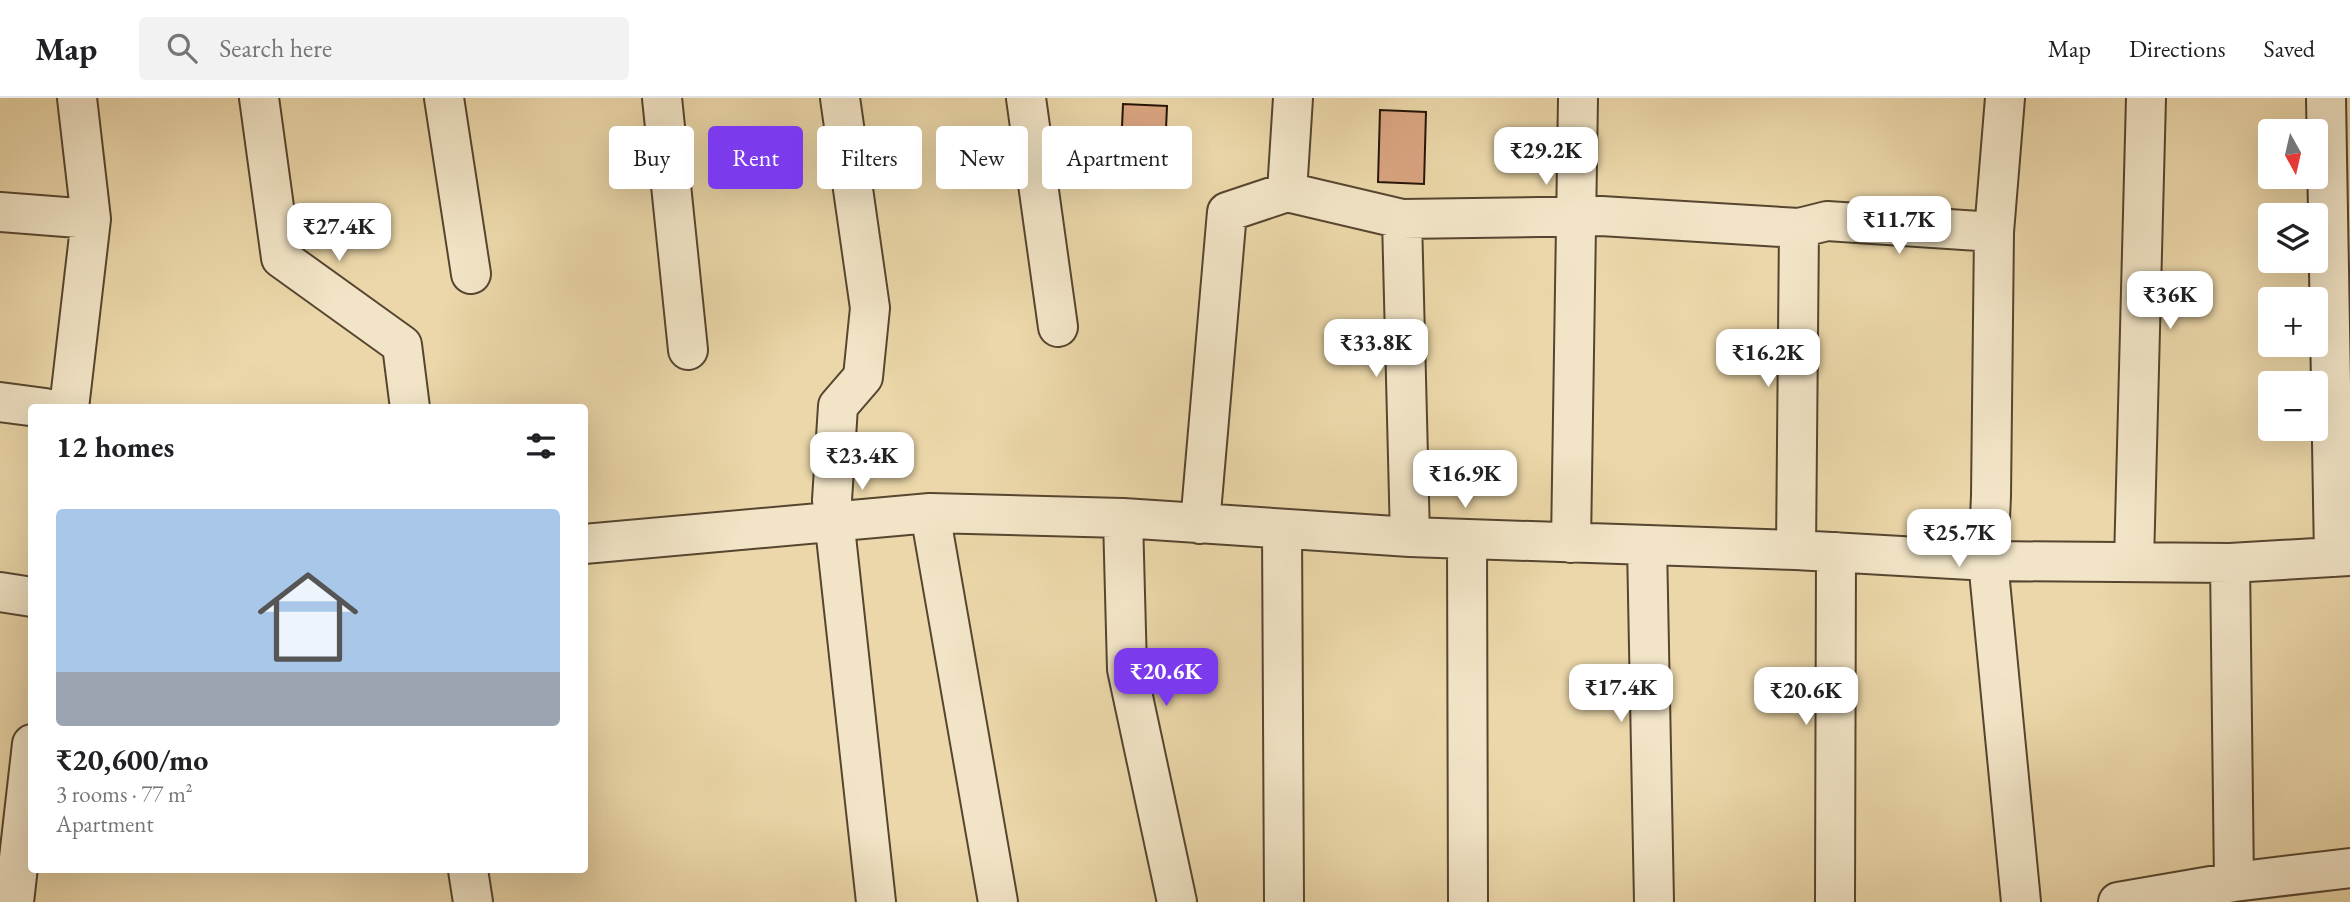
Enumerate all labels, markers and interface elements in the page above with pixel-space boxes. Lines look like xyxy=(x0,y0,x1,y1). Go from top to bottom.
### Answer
search box xyxy=(139,17,629,80)
text: Map xyxy=(35,27,97,70)
icon: search xyxy=(163,29,201,67)
text: Search here xyxy=(219,31,332,65)
text: Map xyxy=(2048,33,2091,64)
text: Directions xyxy=(2129,33,2226,64)
text: Saved xyxy=(2264,33,2315,64)
north arrow xyxy=(2258,119,2328,189)
map controls xyxy=(2258,119,2328,441)
chip: Buy xyxy=(609,126,694,189)
chip: Rent xyxy=(708,126,803,189)
chip: Filters xyxy=(817,126,922,189)
chip: New xyxy=(936,126,1028,189)
chip: Apartment xyxy=(1042,126,1192,189)
pin: ₹29.2K xyxy=(1489,127,1603,187)
text: ₹29.2K xyxy=(1510,135,1582,165)
pin: ₹11.7K xyxy=(1842,197,1956,256)
button: layers xyxy=(2258,203,2328,273)
pin: ₹27.4K xyxy=(282,204,396,263)
text: ₹11.7K xyxy=(1863,204,1935,234)
text: ₹27.4K xyxy=(303,211,375,241)
pin: ₹36K xyxy=(2129,272,2211,331)
text: ₹36K xyxy=(2143,279,2197,309)
button: + xyxy=(2258,287,2328,357)
pin: ₹33.8K xyxy=(1319,320,1433,379)
text: ₹33.8K xyxy=(1340,327,1412,357)
pin: ₹16.2K xyxy=(1711,330,1825,389)
text: ₹16.2K xyxy=(1732,337,1804,367)
button: − xyxy=(2258,371,2328,441)
text: 12 homes xyxy=(56,427,174,466)
icon: filters xyxy=(522,427,560,465)
pin: ₹23.4K xyxy=(805,432,919,492)
text: ₹23.4K xyxy=(826,440,898,470)
pin: ₹16.9K xyxy=(1408,450,1522,510)
text: ₹16.9K xyxy=(1429,458,1501,488)
pin: ₹25.7K xyxy=(1902,510,2016,569)
text: ₹25.7K xyxy=(1923,517,1995,547)
icon: home xyxy=(245,554,371,680)
pin: ₹20.6K xyxy=(1109,648,1223,708)
text: ₹20.6K xyxy=(1130,656,1202,686)
pin: ₹17.4K xyxy=(1564,664,1678,724)
pin: ₹20.6K xyxy=(1749,668,1863,727)
text: ₹17.4K xyxy=(1585,672,1657,702)
text: ₹20.6K xyxy=(1770,675,1842,705)
text: ₹20,600/mo xyxy=(56,740,208,779)
text: 3 rooms · 77 m² xyxy=(56,779,193,809)
text: Apartment xyxy=(56,809,154,839)

